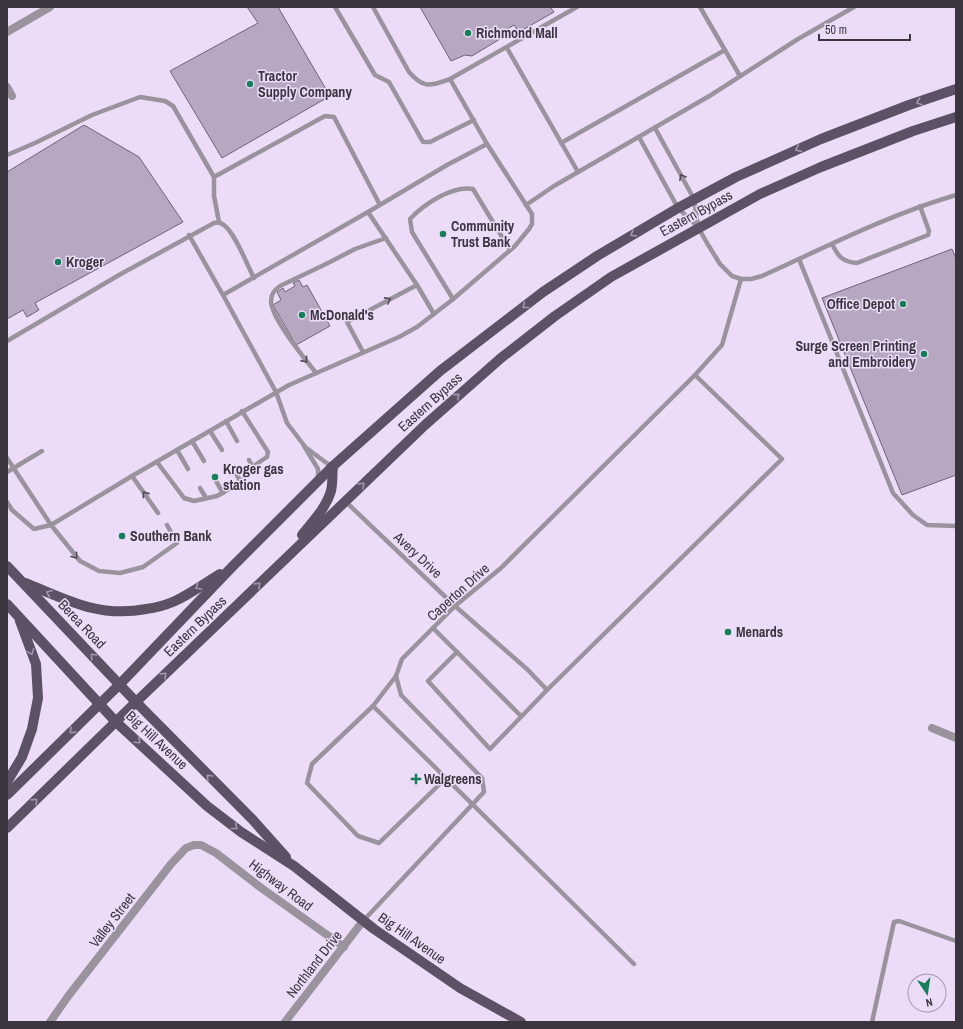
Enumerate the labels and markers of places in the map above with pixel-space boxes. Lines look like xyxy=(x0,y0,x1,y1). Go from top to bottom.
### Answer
place label: Richmond Mall xyxy=(476,24,558,42)
marker: Richmond Mall xyxy=(463,28,473,38)
place label: Tractor Supply Company xyxy=(258,67,352,101)
marker: Tractor Supply Company xyxy=(245,79,255,89)
place label: Community Trust Bank xyxy=(451,217,515,251)
marker: Community Trust Bank xyxy=(438,229,448,239)
place label: Kroger xyxy=(66,253,104,271)
marker: Kroger xyxy=(53,257,63,267)
place label: Office Depot xyxy=(827,295,895,313)
marker: Office Depot xyxy=(898,299,908,309)
place label: McDonald's xyxy=(310,306,374,324)
marker: McDonald's xyxy=(297,310,307,320)
place label: Surge Screen Printing and Embroidery xyxy=(795,337,917,371)
marker: Surge Screen Printing and Embroidery xyxy=(919,349,929,359)
place label: Kroger gas station xyxy=(223,460,284,494)
marker: Kroger gas station xyxy=(210,472,220,482)
place label: Southern Bank xyxy=(130,527,212,545)
marker: Southern Bank xyxy=(117,531,127,541)
place label: Menards xyxy=(736,623,783,641)
marker: Menards xyxy=(723,627,733,637)
place label: Walgreens xyxy=(424,770,482,788)
marker: Walgreens xyxy=(411,774,421,784)

